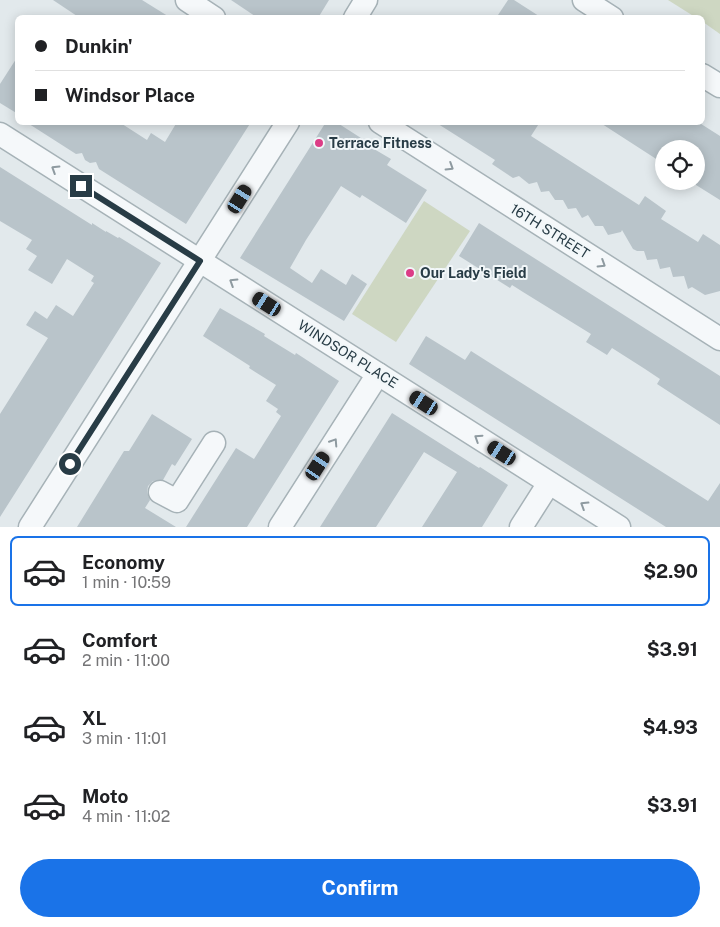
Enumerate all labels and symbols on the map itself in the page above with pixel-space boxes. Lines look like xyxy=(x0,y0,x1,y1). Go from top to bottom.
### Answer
place label: Terrace Fitness xyxy=(329,135,432,151)
marker: Terrace Fitness xyxy=(313,137,325,149)
one-way arrow xyxy=(445,161,454,171)
one-way arrow xyxy=(52,166,61,176)
route end xyxy=(70,175,92,197)
car xyxy=(225,182,254,216)
street label: 16TH STREET xyxy=(508,200,592,262)
one-way arrow xyxy=(597,258,606,267)
place label: Our Lady's Field xyxy=(420,265,527,281)
marker: Our Lady's Field xyxy=(404,267,416,279)
one-way arrow xyxy=(229,279,238,289)
car xyxy=(250,290,283,318)
street label: WINDSOR PLACE xyxy=(295,317,401,391)
car xyxy=(407,389,440,417)
one-way arrow xyxy=(475,435,484,444)
one-way arrow xyxy=(328,438,338,447)
car xyxy=(485,439,518,467)
car xyxy=(303,449,332,483)
route start xyxy=(59,453,81,475)
one-way arrow xyxy=(580,502,589,511)

